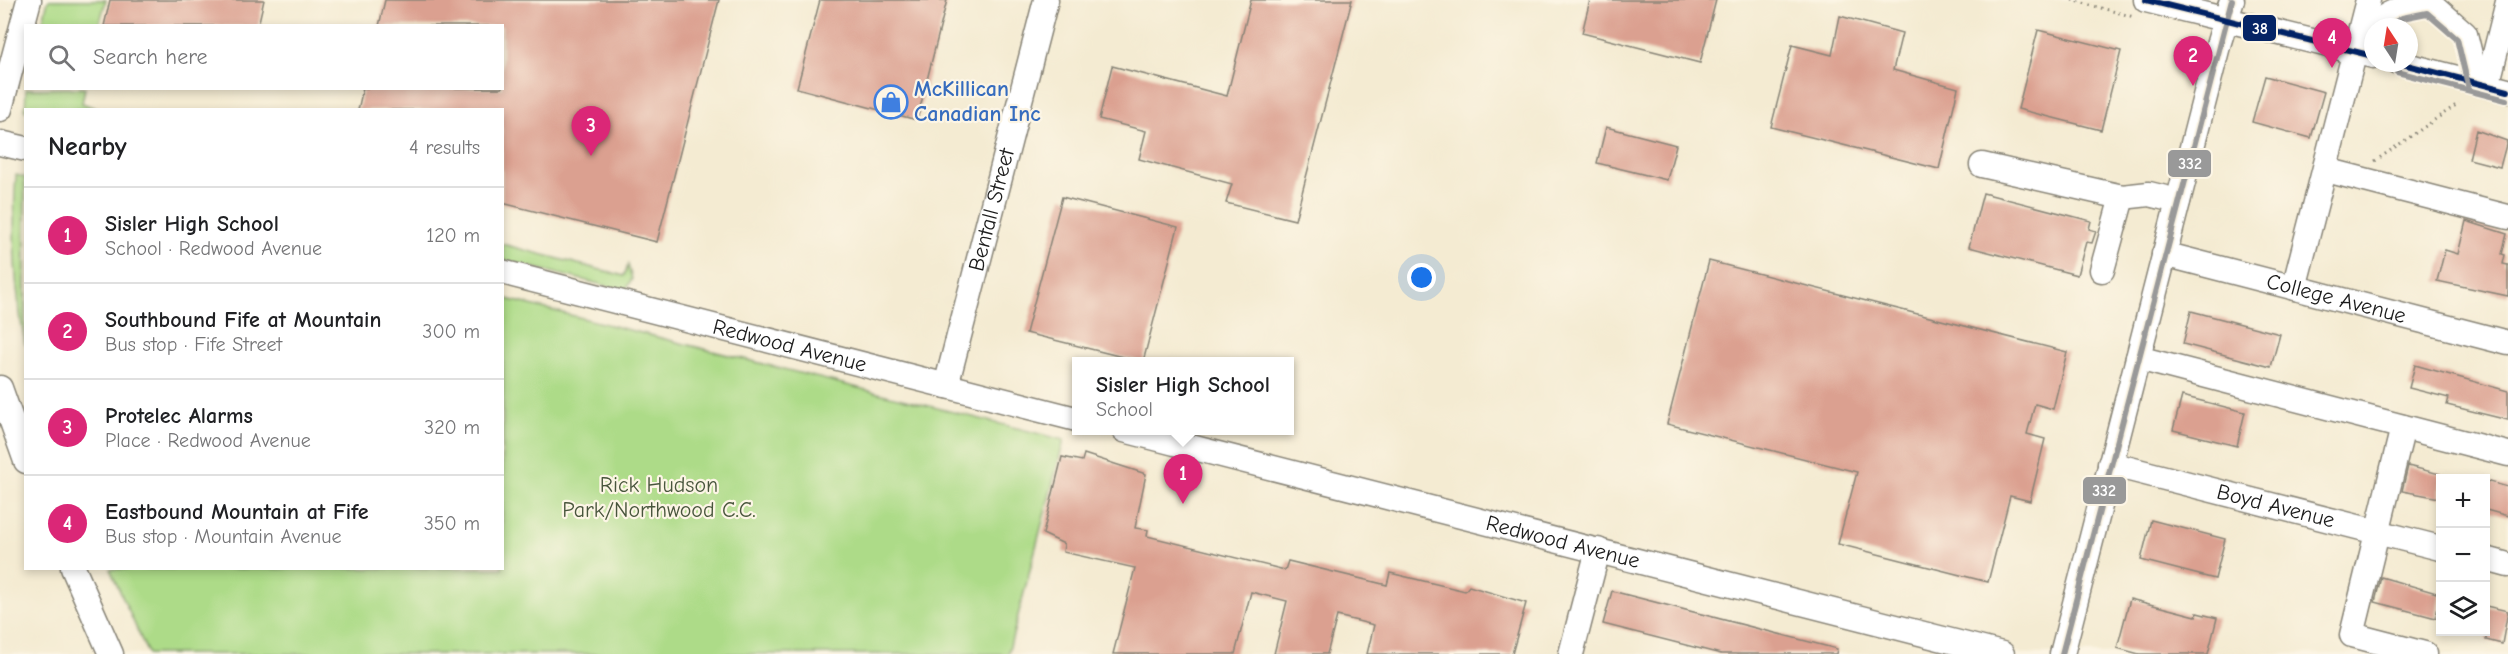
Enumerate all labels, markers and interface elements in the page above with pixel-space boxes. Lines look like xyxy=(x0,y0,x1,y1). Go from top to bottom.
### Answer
line badge: 38 xyxy=(2242,14,2277,42)
north arrow xyxy=(2364,18,2418,72)
pin: 4 xyxy=(2312,19,2352,68)
text: 38 xyxy=(2252,20,2268,38)
search box xyxy=(24,24,504,90)
pin: 2 xyxy=(2174,36,2212,86)
icon: search xyxy=(45,41,78,74)
text: Search here xyxy=(93,44,208,70)
place label: McKillican Canadian Inc xyxy=(914,76,1041,127)
shop icon: McKillican Canadian Inc xyxy=(873,84,909,120)
pin: 3 xyxy=(572,106,610,156)
text: Nearby xyxy=(48,132,127,162)
text: 4 results xyxy=(409,136,480,159)
street label: Bentall Street xyxy=(963,145,1020,274)
line badge: 332 xyxy=(2167,149,2212,178)
text: 332 xyxy=(2178,155,2202,173)
text: Sisler High School xyxy=(105,211,279,237)
text: 1 xyxy=(64,224,71,247)
text: 120 m xyxy=(426,224,480,247)
text: School · Redwood Avenue xyxy=(105,237,322,260)
your location xyxy=(1407,263,1436,292)
street label: College Avenue xyxy=(2264,268,2409,329)
text: Southbound Fife at Mountain xyxy=(105,307,381,333)
street label: Redwood Avenue xyxy=(710,314,869,378)
text: 2 xyxy=(63,320,72,343)
text: 300 m xyxy=(422,320,480,343)
text: Bus stop · Fife Street xyxy=(105,333,282,356)
popup xyxy=(1072,357,1294,435)
text: Sisler High School xyxy=(1096,372,1270,398)
text: School xyxy=(1096,398,1153,421)
text: Protelec Alarms xyxy=(105,403,253,429)
text: 3 xyxy=(63,416,72,439)
text: 320 m xyxy=(424,416,480,439)
text: Place · Redwood Avenue xyxy=(105,429,311,452)
pin: 1 xyxy=(1164,454,1202,504)
park label: Rick Hudson Park/Northwood C.C. xyxy=(562,472,756,523)
map controls xyxy=(2436,474,2490,636)
button: + xyxy=(2436,474,2490,528)
line badge: 332 xyxy=(2082,476,2127,505)
street label: Boyd Avenue xyxy=(2214,479,2337,534)
text: 332 xyxy=(2092,482,2116,500)
text: Eastbound Mountain at Fife xyxy=(105,499,369,525)
street label: Redwood Avenue xyxy=(1483,510,1643,574)
text: 4 xyxy=(63,512,72,535)
text: 350 m xyxy=(424,512,480,535)
text: Bus stop · Mountain Avenue xyxy=(105,525,341,548)
button: − xyxy=(2436,528,2490,582)
button: layers xyxy=(2436,582,2490,636)

